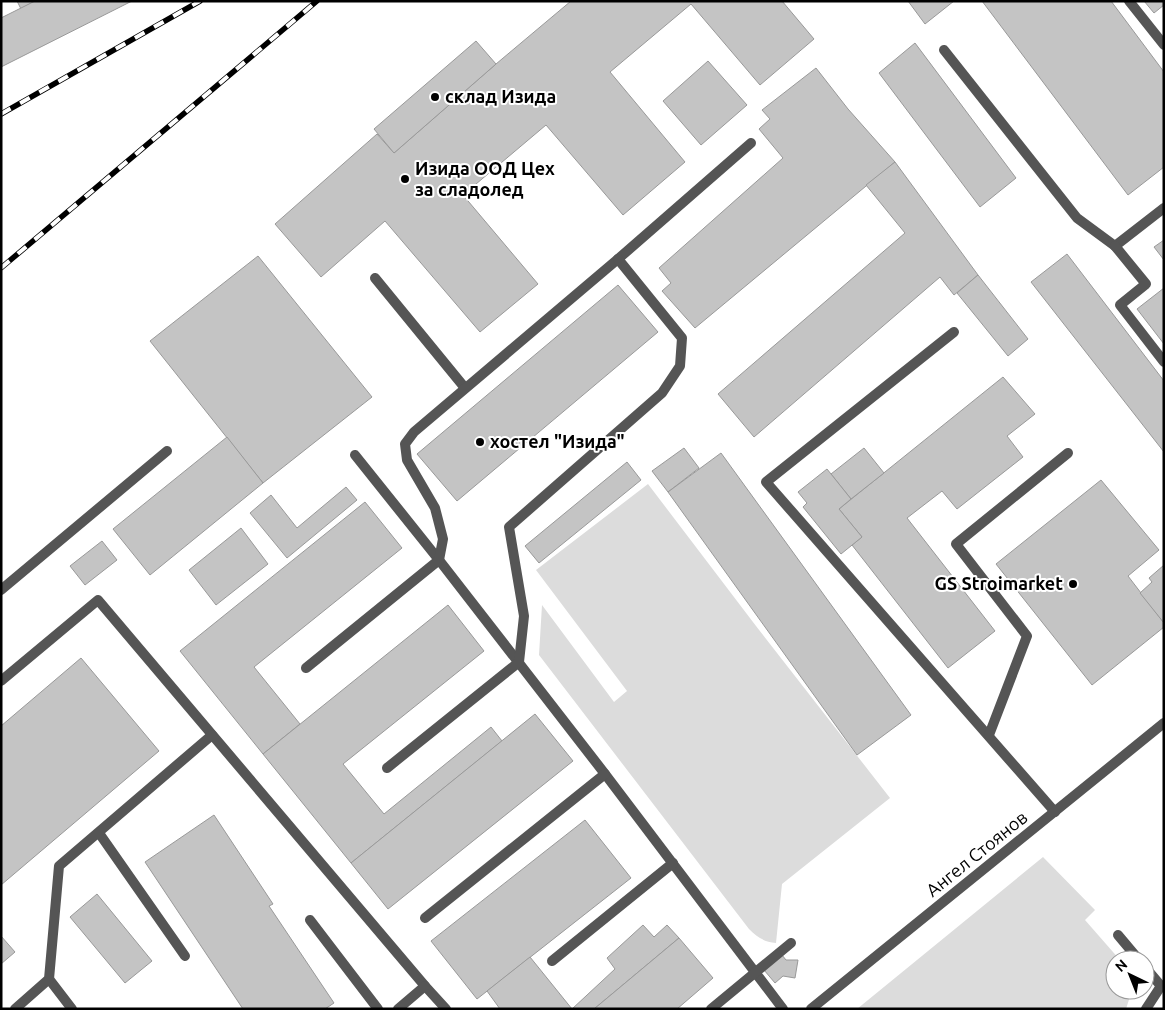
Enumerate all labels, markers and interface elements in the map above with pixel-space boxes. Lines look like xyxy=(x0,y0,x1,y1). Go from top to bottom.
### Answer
place label: склад Изида xyxy=(445,86,556,106)
marker: склад Изида xyxy=(429,91,441,103)
place label: Изида ООД Цех за сладолед xyxy=(415,158,555,199)
marker: Изида ООД Цех за сладолед xyxy=(399,173,411,185)
place label: хостел "Изида" xyxy=(490,431,625,451)
marker: хостел "Изида" xyxy=(474,436,486,448)
place label: GS Stroimarket xyxy=(935,573,1063,593)
marker: GS Stroimarket xyxy=(1067,578,1079,590)
street label: Ангел Стоянов xyxy=(922,806,1031,900)
north arrow xyxy=(1105,950,1155,1000)
text: N xyxy=(1112,956,1130,975)

